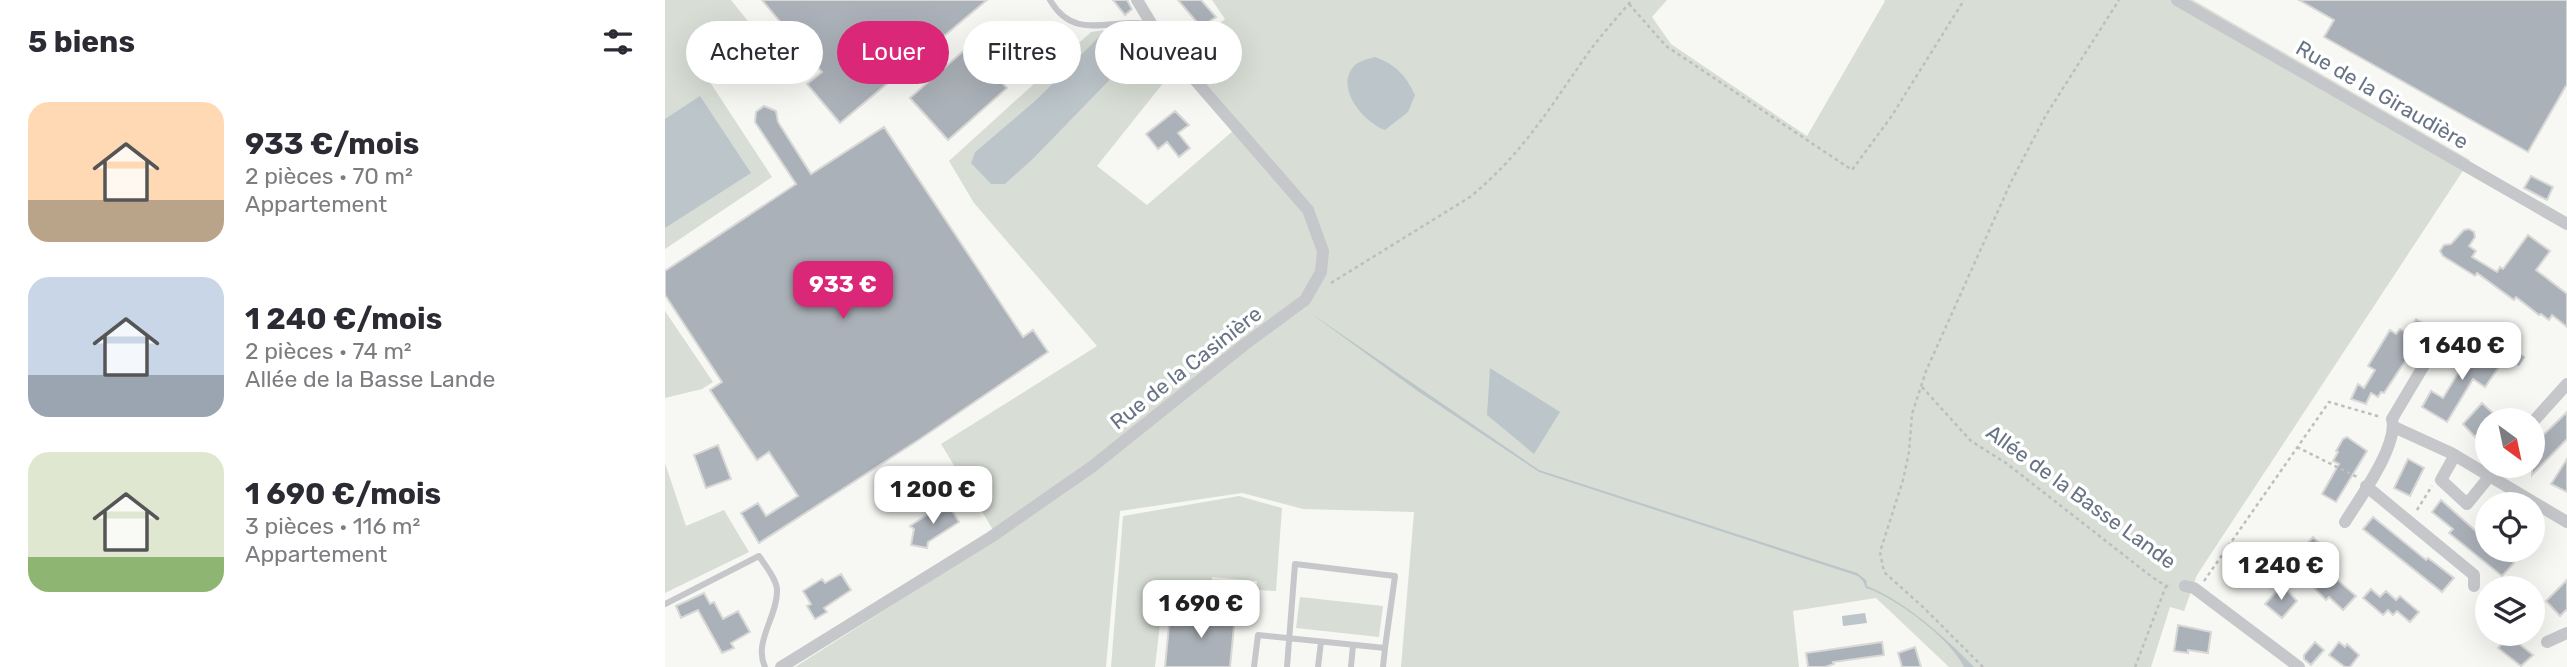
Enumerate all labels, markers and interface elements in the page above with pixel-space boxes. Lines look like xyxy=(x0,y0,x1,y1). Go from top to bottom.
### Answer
chip: Acheter xyxy=(686,21,823,84)
chip: Louer xyxy=(837,21,949,84)
chip: Filtres xyxy=(963,21,1081,84)
chip: Nouveau xyxy=(1095,21,1242,84)
icon: filters xyxy=(599,23,637,61)
text: 5 biens xyxy=(28,24,135,60)
street label: Rue de la Giraudière xyxy=(2292,35,2473,154)
text: 933 €/mois xyxy=(245,126,419,162)
icon: home xyxy=(84,130,168,214)
text: 2 pièces · 70 m² xyxy=(245,162,413,190)
text: Appartement xyxy=(245,190,387,218)
pin: 933 € xyxy=(794,262,892,321)
text: 933 € xyxy=(809,270,877,298)
text: 1 240 €/mois xyxy=(245,301,442,337)
street label: Rue de la Casinière xyxy=(1105,301,1266,434)
icon: home xyxy=(84,305,168,389)
pin: 1 640 € xyxy=(2397,322,2527,382)
text: 1 640 € xyxy=(2419,331,2505,359)
text: 2 pièces · 74 m² xyxy=(245,337,412,365)
text: Allée de la Basse Lande xyxy=(245,365,495,393)
north arrow xyxy=(2475,408,2545,478)
map controls xyxy=(2475,408,2545,646)
street label: Allée de la Basse Lande xyxy=(1982,419,2181,574)
pin: 1 200 € xyxy=(868,466,998,526)
text: 1 200 € xyxy=(890,475,976,503)
text: 1 690 €/mois xyxy=(245,476,441,512)
icon: home xyxy=(84,480,168,564)
button: locate xyxy=(2475,492,2545,562)
text: 3 pièces · 116 m² xyxy=(245,512,420,540)
text: Appartement xyxy=(245,540,387,568)
pin: 1 240 € xyxy=(2216,542,2346,602)
text: 1 240 € xyxy=(2238,551,2324,579)
button: layers xyxy=(2475,576,2545,646)
pin: 1 690 € xyxy=(1136,580,1266,640)
text: 1 690 € xyxy=(1159,589,1243,617)

